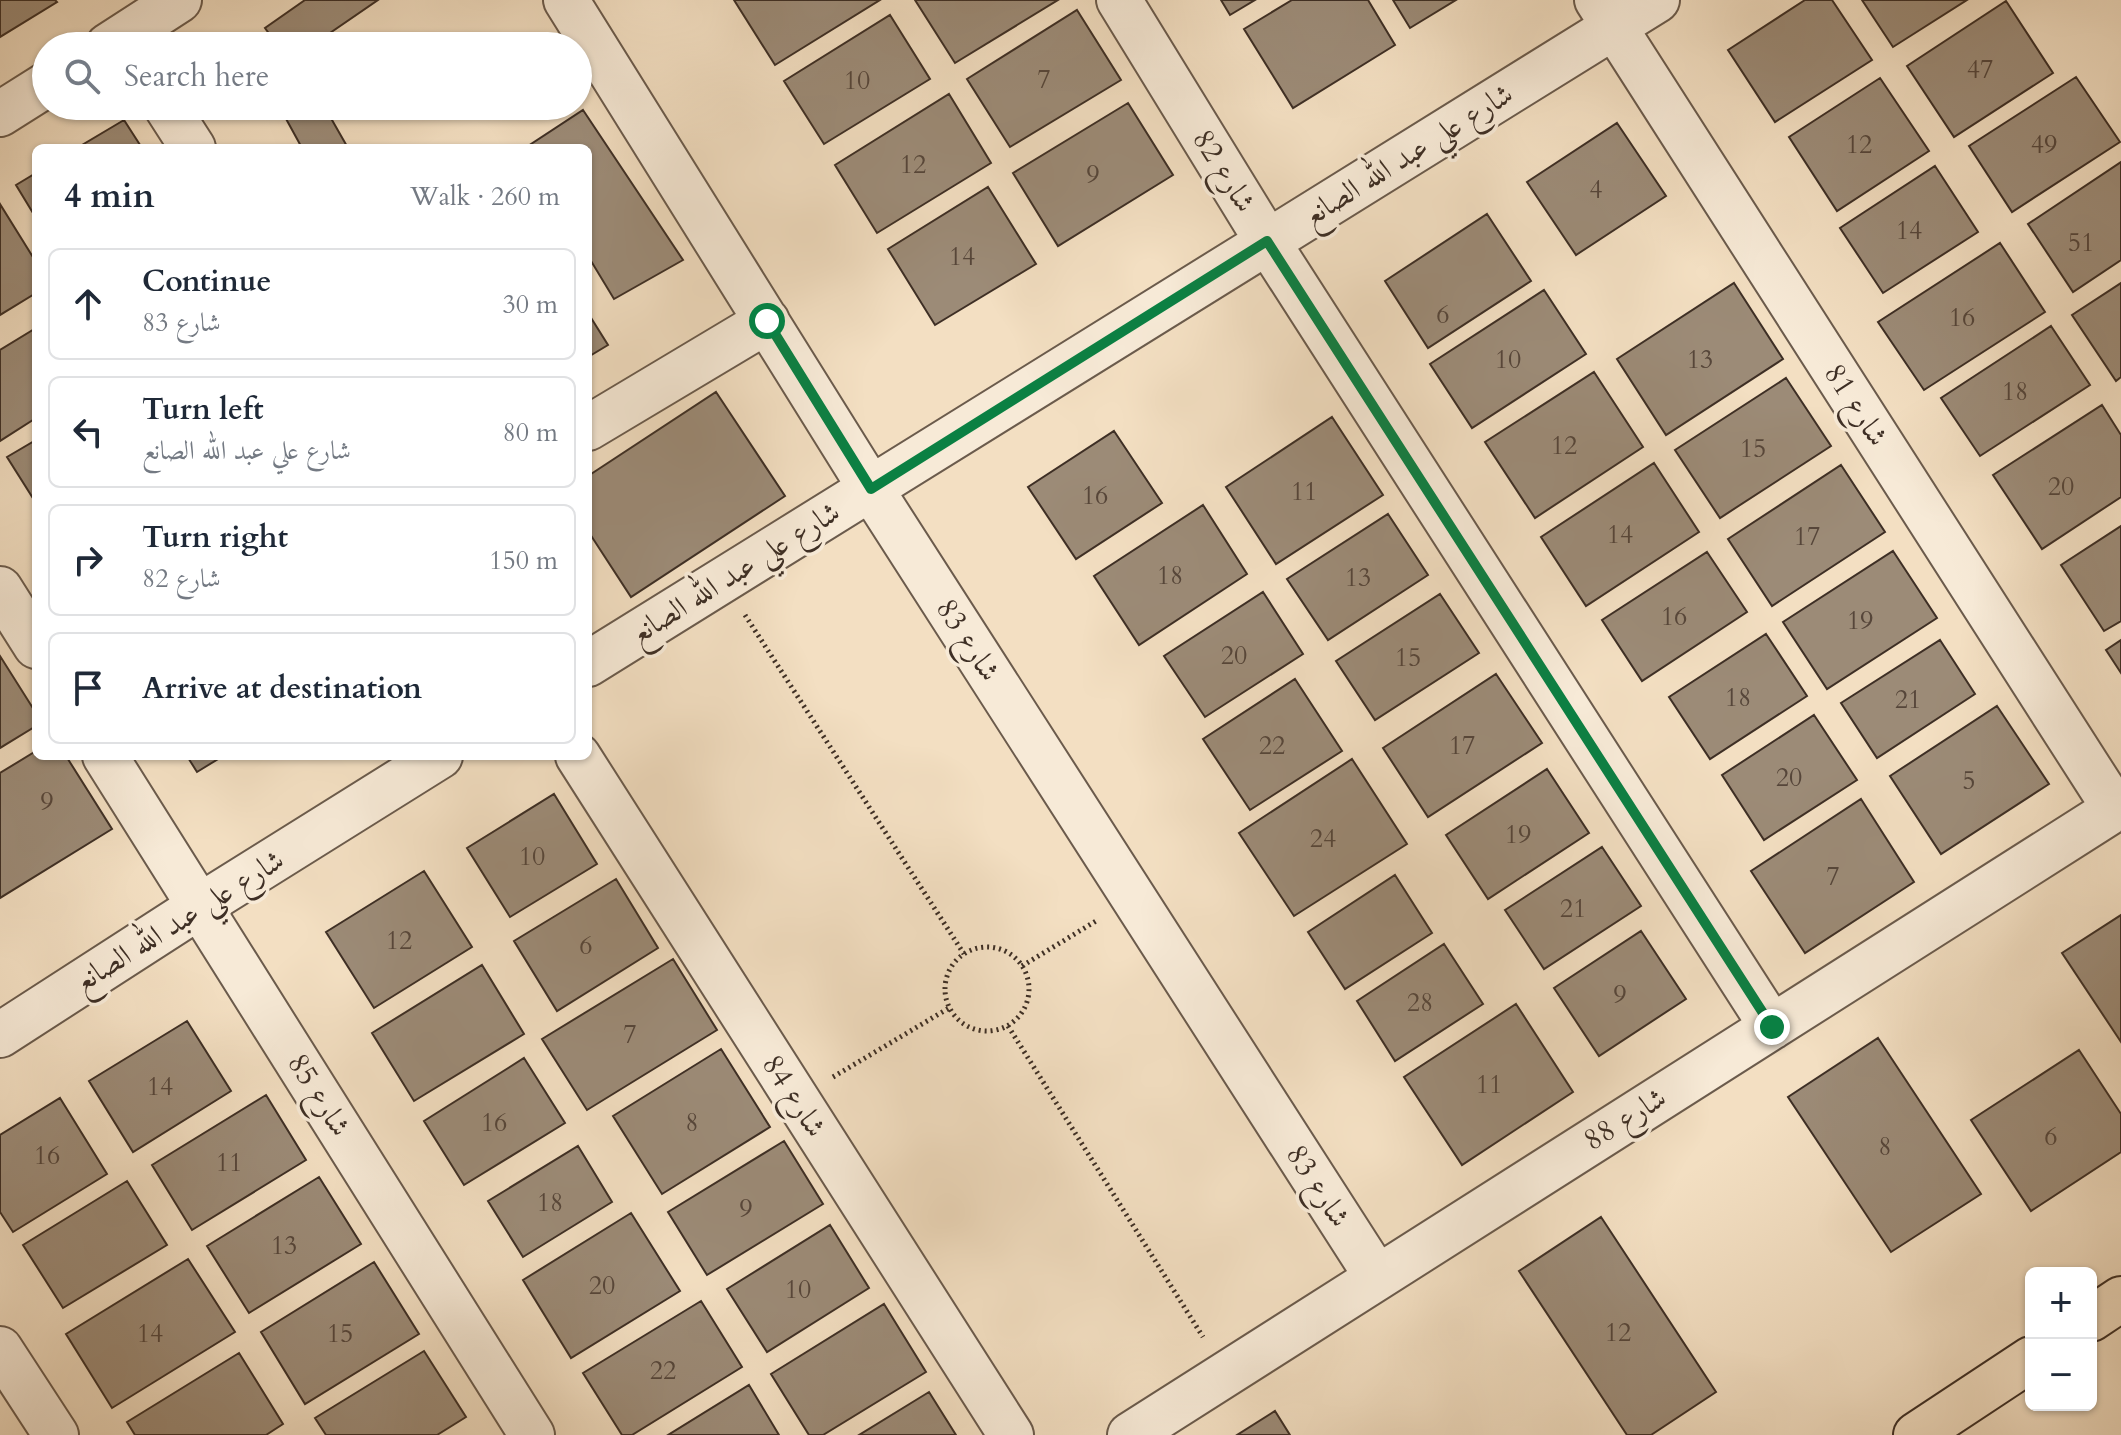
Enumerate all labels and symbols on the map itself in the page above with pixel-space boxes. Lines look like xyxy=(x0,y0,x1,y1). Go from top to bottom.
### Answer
house number: 47 xyxy=(1967,52,1993,87)
house number: 7 xyxy=(1037,62,1051,97)
house number: 10 xyxy=(844,63,870,98)
street label: شارع علي عبد الله الصانع xyxy=(1293,71,1525,243)
street label: شارع 82 xyxy=(1179,122,1265,223)
house number: 12 xyxy=(1846,127,1872,162)
house number: 49 xyxy=(2031,127,2057,162)
house number: 12 xyxy=(900,147,926,182)
house number: 9 xyxy=(1086,157,1100,192)
house number: 4 xyxy=(1589,172,1603,207)
house number: 14 xyxy=(1896,213,1922,248)
house number: 51 xyxy=(2068,225,2094,260)
house number: 14 xyxy=(949,239,975,274)
house number: 6 xyxy=(1436,297,1450,332)
house number: 16 xyxy=(1949,300,1975,335)
route start xyxy=(749,303,785,339)
house number: 10 xyxy=(1495,342,1521,377)
house number: 13 xyxy=(1687,342,1713,377)
street label: شارع 81 xyxy=(1811,356,1898,456)
house number: 18 xyxy=(2002,374,2028,409)
house number: 12 xyxy=(1551,428,1577,463)
house number: 15 xyxy=(1740,431,1766,466)
house number: 20 xyxy=(2048,469,2074,504)
house number: 11 xyxy=(1291,474,1317,509)
house number: 16 xyxy=(1082,478,1108,513)
street label: شارع علي عبد الله الصانع xyxy=(620,489,852,661)
house number: 14 xyxy=(1607,517,1633,552)
house number: 17 xyxy=(1794,519,1820,554)
house number: 18 xyxy=(1157,558,1183,593)
house number: 13 xyxy=(1345,560,1371,595)
street label: شارع 83 xyxy=(923,591,1010,691)
house number: 16 xyxy=(1661,599,1687,634)
house number: 19 xyxy=(1847,603,1873,638)
house number: 20 xyxy=(1221,638,1247,673)
house number: 15 xyxy=(1395,640,1421,675)
house number: 18 xyxy=(1725,680,1751,715)
house number: 21 xyxy=(1895,682,1921,717)
house number: 22 xyxy=(1259,728,1285,763)
house number: 17 xyxy=(1449,728,1475,763)
house number: 20 xyxy=(1776,760,1802,795)
house number: 5 xyxy=(1962,763,1976,798)
house number: 9 xyxy=(40,784,54,819)
house number: 19 xyxy=(1505,817,1531,852)
house number: 24 xyxy=(1310,821,1336,856)
street label: شارع علي عبد الله الصانع xyxy=(64,837,296,1009)
house number: 10 xyxy=(519,839,545,874)
house number: 7 xyxy=(1826,859,1840,894)
house number: 21 xyxy=(1560,891,1586,926)
house number: 12 xyxy=(386,923,412,958)
house number: 6 xyxy=(579,928,593,963)
house number: 9 xyxy=(1613,977,1627,1012)
house number: 28 xyxy=(1407,985,1433,1020)
route end xyxy=(1754,1009,1790,1045)
house number: 7 xyxy=(623,1017,637,1052)
street label: شارع 85 xyxy=(274,1046,360,1147)
street label: شارع 84 xyxy=(749,1047,836,1147)
house number: 11 xyxy=(1476,1067,1502,1102)
house number: 14 xyxy=(147,1069,173,1104)
street label: شارع 88 xyxy=(1576,1078,1677,1164)
house number: 16 xyxy=(481,1105,507,1140)
house number: 8 xyxy=(685,1105,699,1140)
house number: 6 xyxy=(2044,1119,2058,1154)
house number: 8 xyxy=(1878,1129,1892,1164)
street label: شارع 83 xyxy=(1273,1137,1360,1237)
house number: 16 xyxy=(34,1138,60,1173)
house number: 11 xyxy=(216,1145,242,1180)
house number: 18 xyxy=(537,1185,563,1220)
house number: 9 xyxy=(739,1191,753,1226)
house number: 13 xyxy=(271,1228,297,1263)
house number: 20 xyxy=(589,1268,615,1303)
house number: 10 xyxy=(785,1272,811,1307)
house number: 12 xyxy=(1605,1315,1631,1350)
house number: 14 xyxy=(137,1316,163,1351)
house number: 15 xyxy=(327,1316,353,1351)
house number: 22 xyxy=(650,1353,676,1388)

